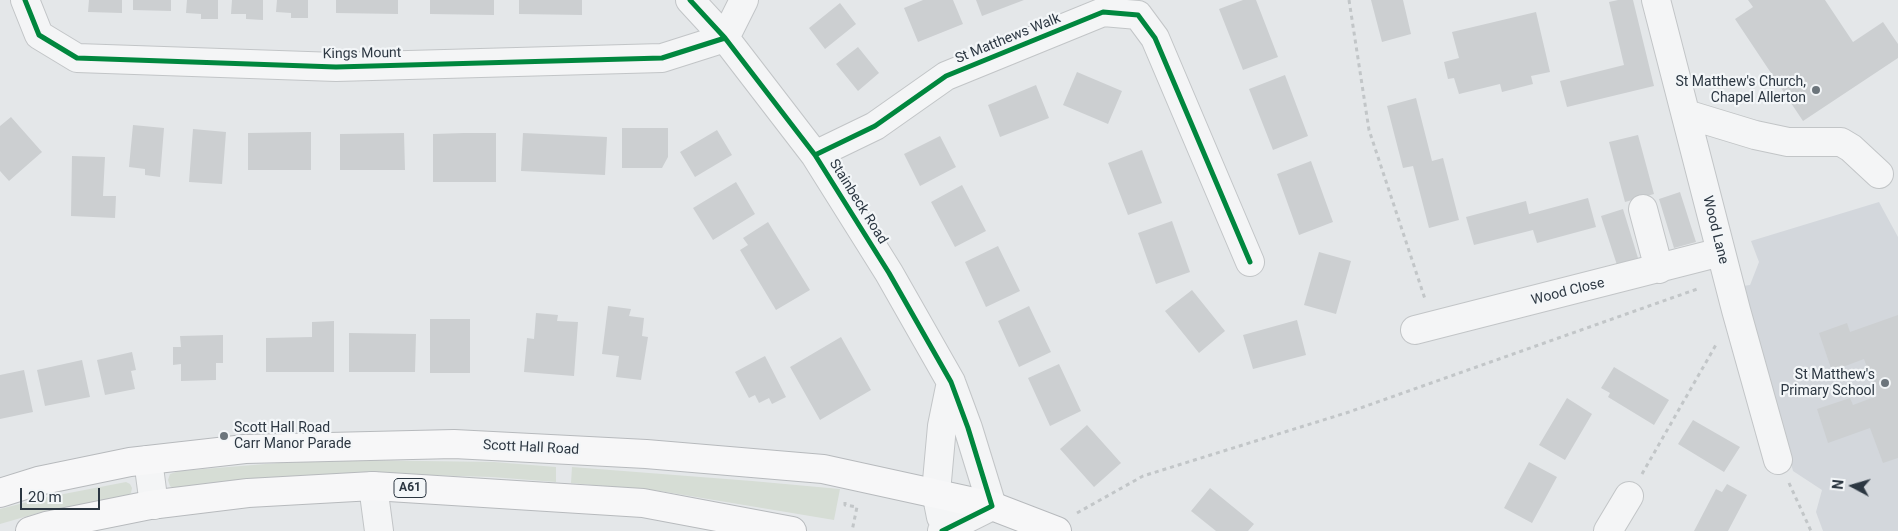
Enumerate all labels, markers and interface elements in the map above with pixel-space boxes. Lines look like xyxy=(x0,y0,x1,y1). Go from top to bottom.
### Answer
street label: St Matthews Walk xyxy=(953,10,1063,68)
street label: Kings Mount xyxy=(323,45,401,63)
place label: St Matthew's Church, Chapel Allerton xyxy=(1675,74,1806,106)
marker: St Matthew's Church, Chapel Allerton xyxy=(1810,84,1822,96)
street label: Stainbeck Road xyxy=(825,156,891,248)
street label: Wood Lane xyxy=(1698,194,1732,266)
street label: Wood Close xyxy=(1530,275,1606,309)
place label: St Matthew's Primary School xyxy=(1780,367,1875,400)
marker: St Matthew's Primary School xyxy=(1879,377,1891,389)
place label: Scott Hall Road Carr Manor Parade xyxy=(234,420,351,452)
marker: Scott Hall Road Carr Manor Parade xyxy=(218,430,230,442)
street label: Scott Hall Road xyxy=(482,437,580,459)
north arrow xyxy=(1828,461,1878,511)
scale bar xyxy=(22,478,102,510)
road number: A61 xyxy=(394,478,426,498)
text: N xyxy=(1830,479,1847,490)
text: 20 m xyxy=(28,488,62,506)

